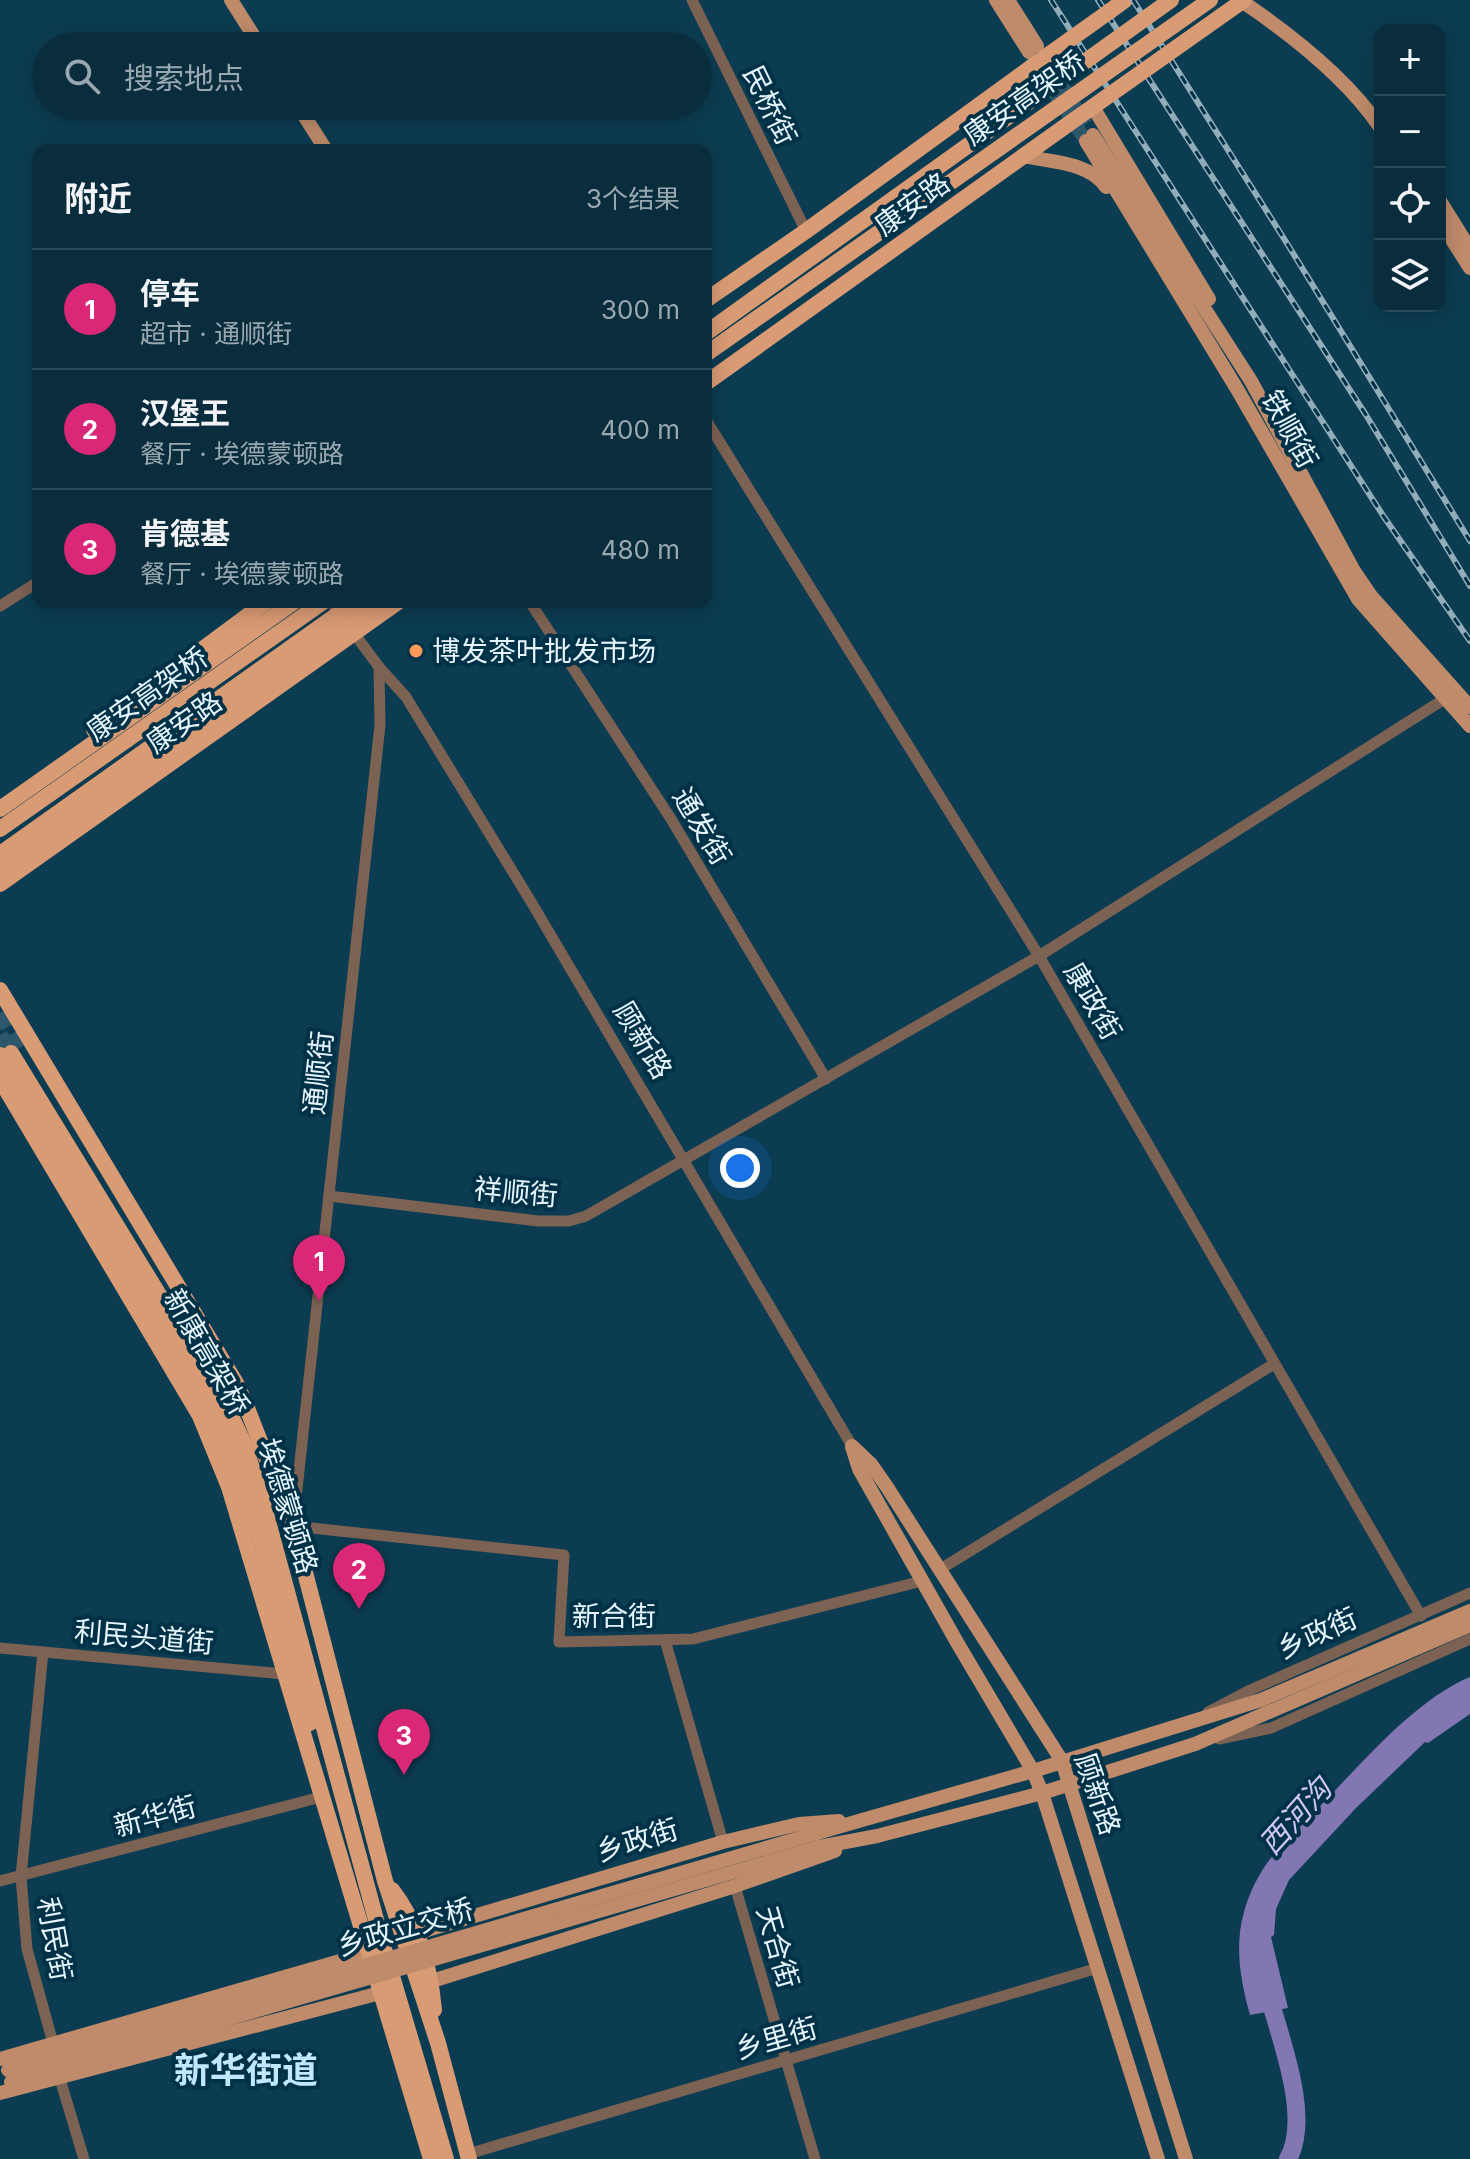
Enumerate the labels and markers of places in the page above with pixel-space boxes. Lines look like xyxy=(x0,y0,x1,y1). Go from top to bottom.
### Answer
place label: 博发茶叶批发市场 xyxy=(432,634,656,668)
marker: 博发茶叶批发市场 xyxy=(407,642,425,660)
pin: 1 xyxy=(293,1235,345,1301)
pin: 2 xyxy=(333,1543,385,1609)
pin: 3 xyxy=(378,1709,430,1775)

